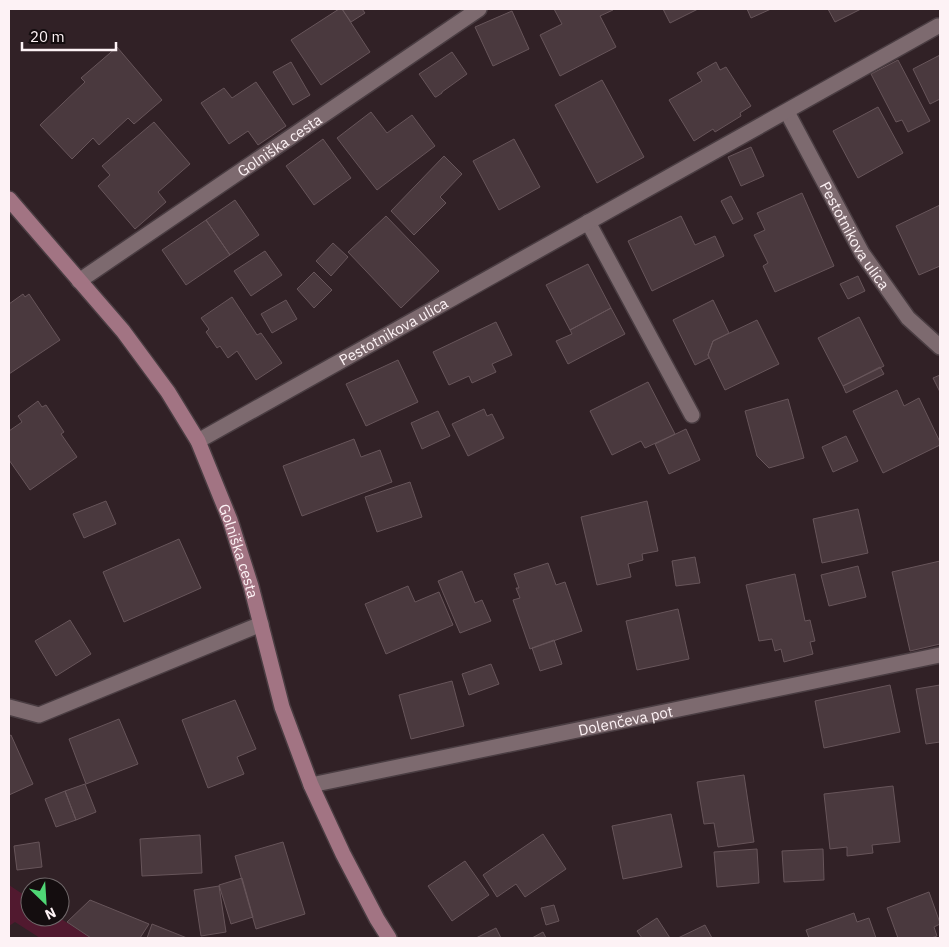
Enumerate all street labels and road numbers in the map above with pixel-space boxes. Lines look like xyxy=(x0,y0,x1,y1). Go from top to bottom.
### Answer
street label: Golniška cesta xyxy=(233,109,325,180)
street label: Pestotnikova ulica xyxy=(816,178,894,293)
street label: Pestotnikova ulica xyxy=(335,293,451,369)
street label: Golniška cesta xyxy=(215,501,263,600)
street label: Dolenčeva pot xyxy=(576,701,674,739)

